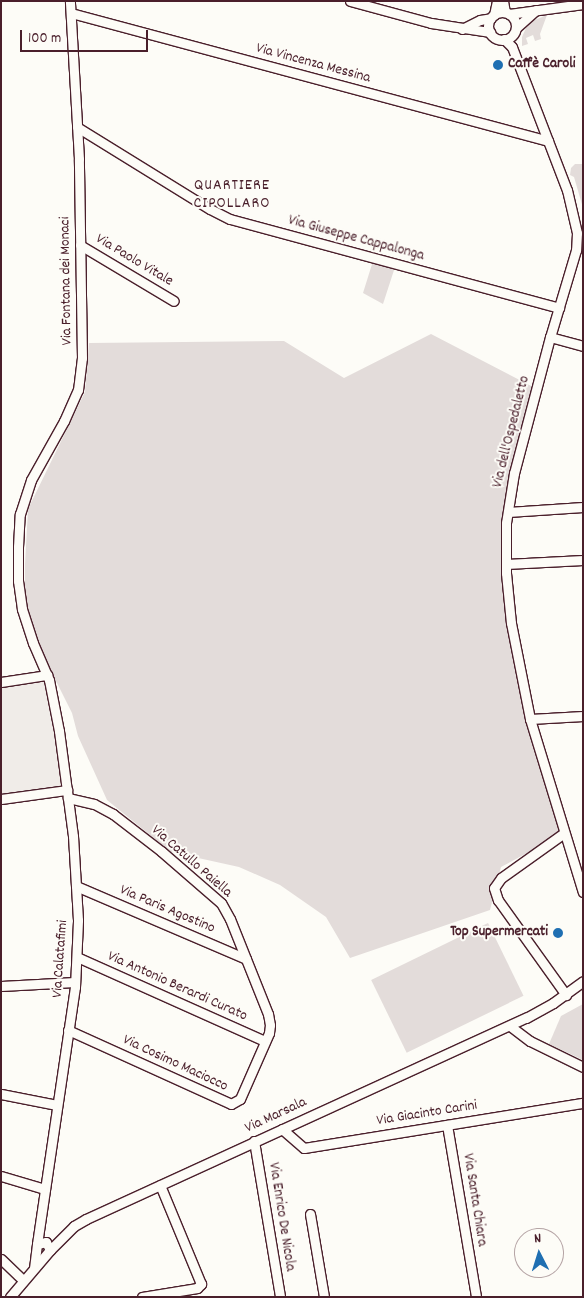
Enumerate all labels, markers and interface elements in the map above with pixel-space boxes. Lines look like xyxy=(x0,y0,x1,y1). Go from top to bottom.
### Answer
scale bar xyxy=(22,20,150,52)
text: 100 m xyxy=(28,28,61,50)
street label: Via Vincenza Messina xyxy=(254,40,372,88)
place label: Caffè Caroli xyxy=(508,56,575,74)
marker: Caffè Caroli xyxy=(492,59,504,71)
district label: QUARTIERE CIPOLLARO xyxy=(192,176,272,214)
street label: Via Giuseppe Cappalonga xyxy=(286,212,426,266)
street label: Via Fontana dei Monaci xyxy=(57,216,77,346)
street label: Via Paolo Vitale xyxy=(92,231,176,291)
street label: Via dell'Ospedaletto xyxy=(489,374,535,490)
street label: Via Catullo Paiella xyxy=(147,822,235,902)
street label: Via Paris Agostino xyxy=(117,882,217,938)
street label: Via Calatafimi xyxy=(49,919,73,999)
place label: Top Supermercati xyxy=(450,924,548,942)
marker: Top Supermercati xyxy=(552,927,564,939)
street label: Via Antonio Berardi Curato xyxy=(104,948,250,1026)
street label: Via Cosimo Maciocco xyxy=(120,1032,230,1096)
street label: Via Marsala xyxy=(242,1094,310,1138)
street label: Via Giacinto Carini xyxy=(375,1097,479,1131)
street label: Via Santa Chiara xyxy=(458,1152,490,1248)
street label: Via Enrico De Nicola xyxy=(264,1161,298,1273)
north arrow xyxy=(514,1228,564,1278)
text: N xyxy=(533,1229,542,1249)

